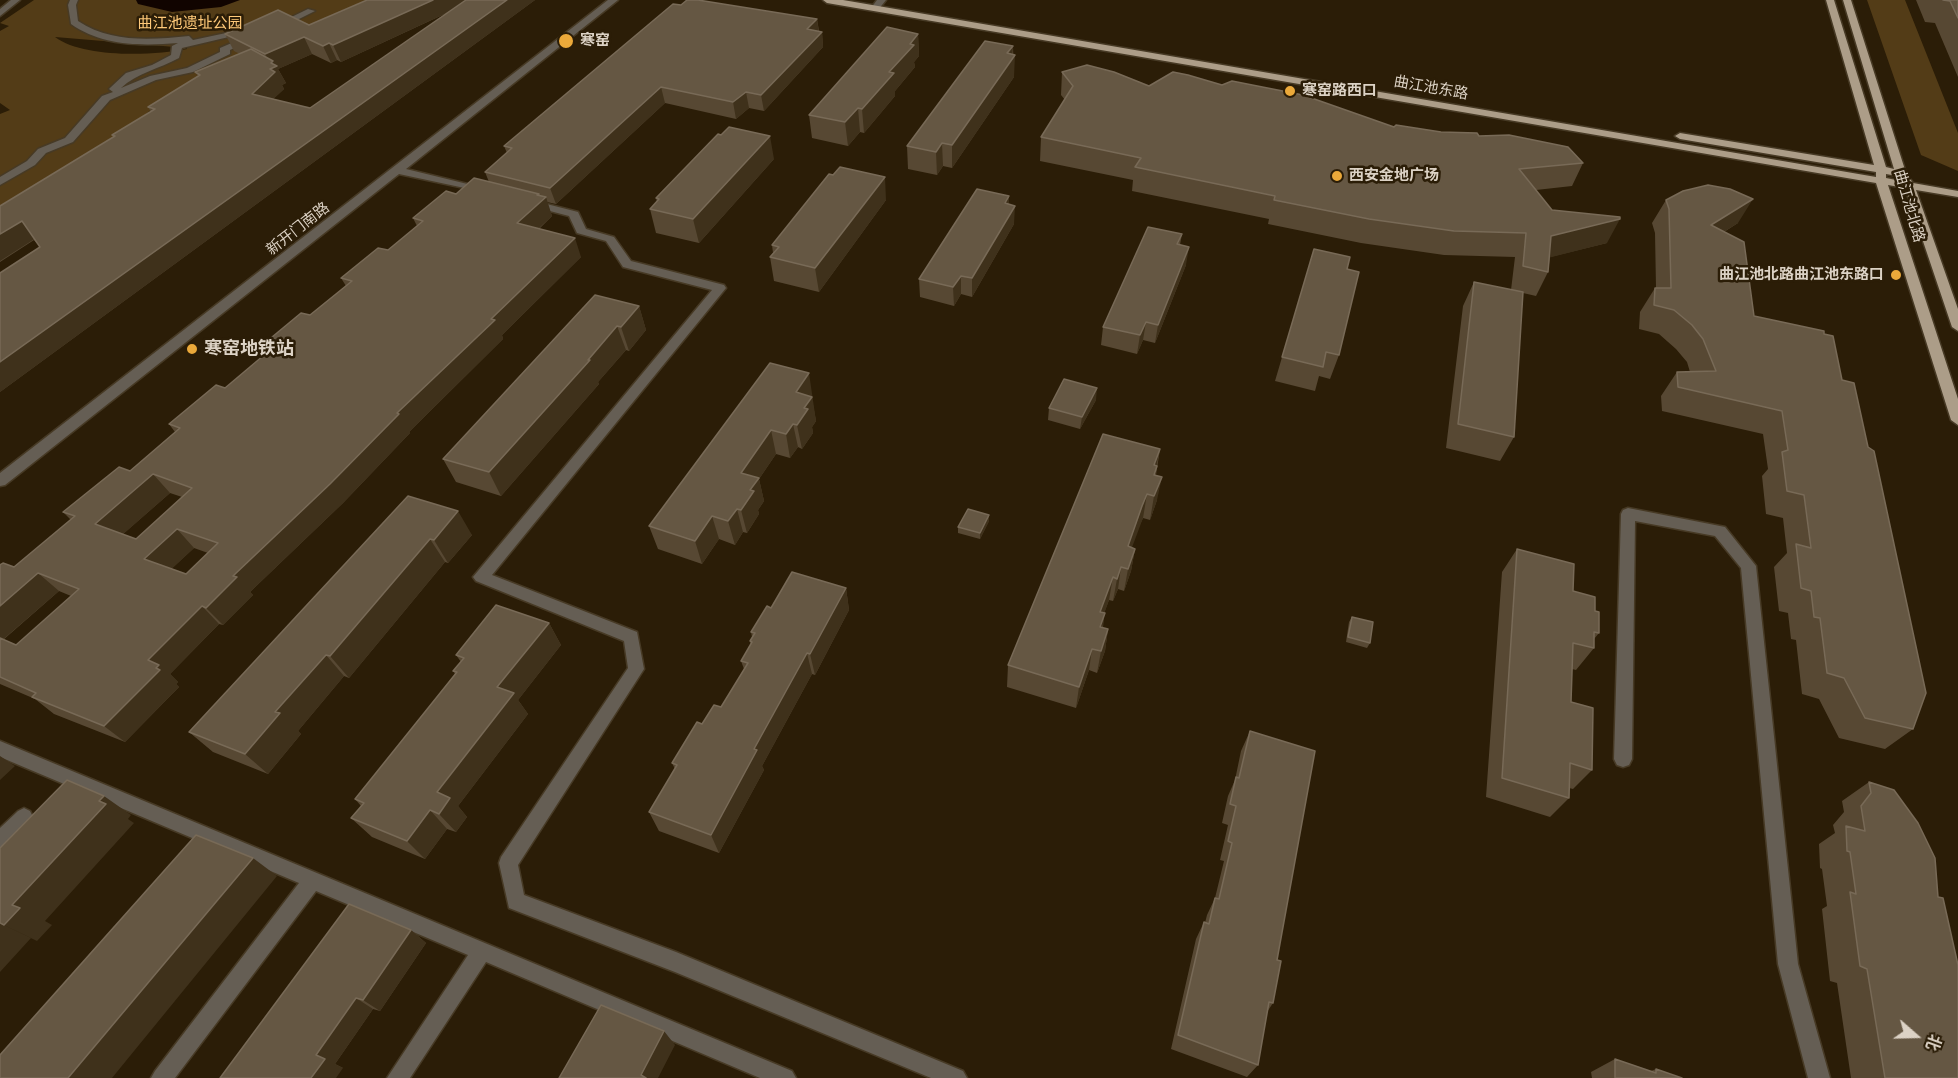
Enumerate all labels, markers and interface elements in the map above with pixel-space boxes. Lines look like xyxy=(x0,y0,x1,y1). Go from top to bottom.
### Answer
park label: 曲江池遗址公园 xyxy=(138,15,242,33)
marker: 寒窑 xyxy=(557,32,575,50)
place label: 寒窑 xyxy=(580,32,610,50)
street label: 曲江池东路 xyxy=(1393,73,1469,103)
place label: 寒窑路西口 xyxy=(1302,82,1377,100)
marker: 寒窑路西口 xyxy=(1283,84,1297,98)
place label: 西安金地广场 xyxy=(1349,167,1439,185)
street label: 曲江池北路 xyxy=(1890,167,1928,245)
marker: 西安金地广场 xyxy=(1330,169,1344,183)
street label: 新开门南路 xyxy=(263,199,333,259)
place label: 曲江池北路曲江池东路口 xyxy=(1719,266,1884,284)
marker: 曲江池北路曲江池东路口 xyxy=(1889,268,1903,282)
place label: 寒窑地铁站 xyxy=(204,338,294,360)
marker: 寒窑地铁站 xyxy=(185,342,199,356)
north arrow xyxy=(1886,1006,1946,1066)
text: 北 xyxy=(1922,1032,1945,1053)

